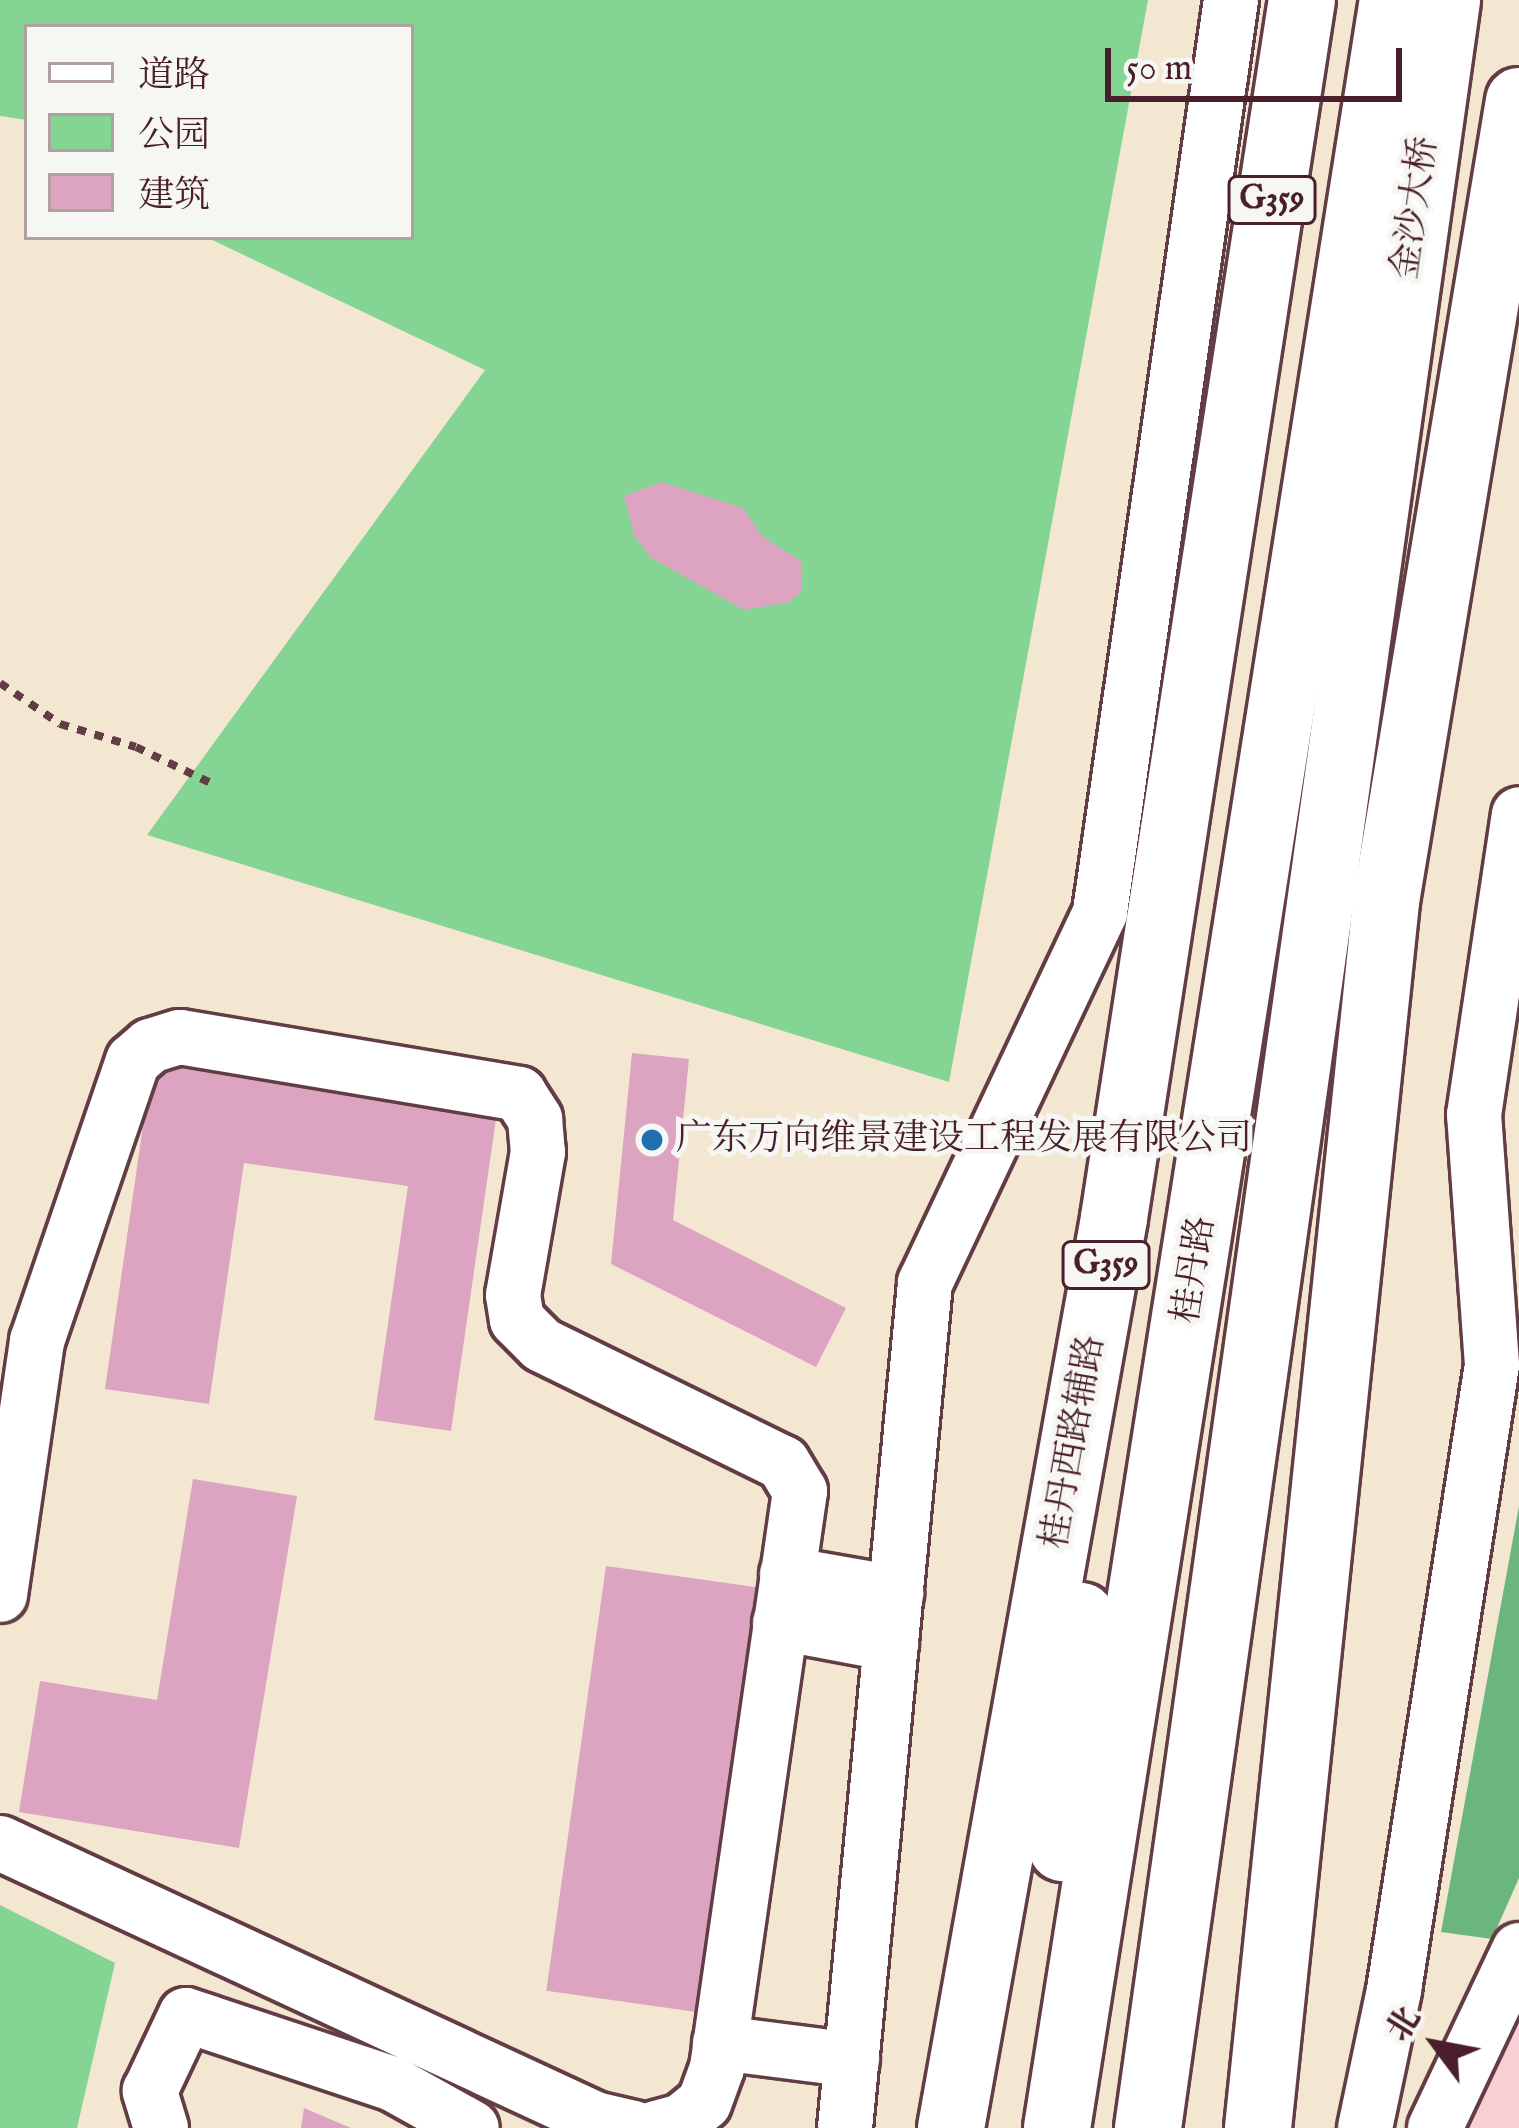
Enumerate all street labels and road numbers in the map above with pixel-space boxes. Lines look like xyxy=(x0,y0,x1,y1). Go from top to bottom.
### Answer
street label: 金沙大桥 xyxy=(1385,134,1447,282)
road number: G359 xyxy=(1227,173,1317,227)
street label: 桂丹路 xyxy=(1165,1213,1225,1327)
road number: G359 xyxy=(1061,1238,1151,1292)
street label: 桂丹西路辅路 xyxy=(1034,1332,1114,1552)

